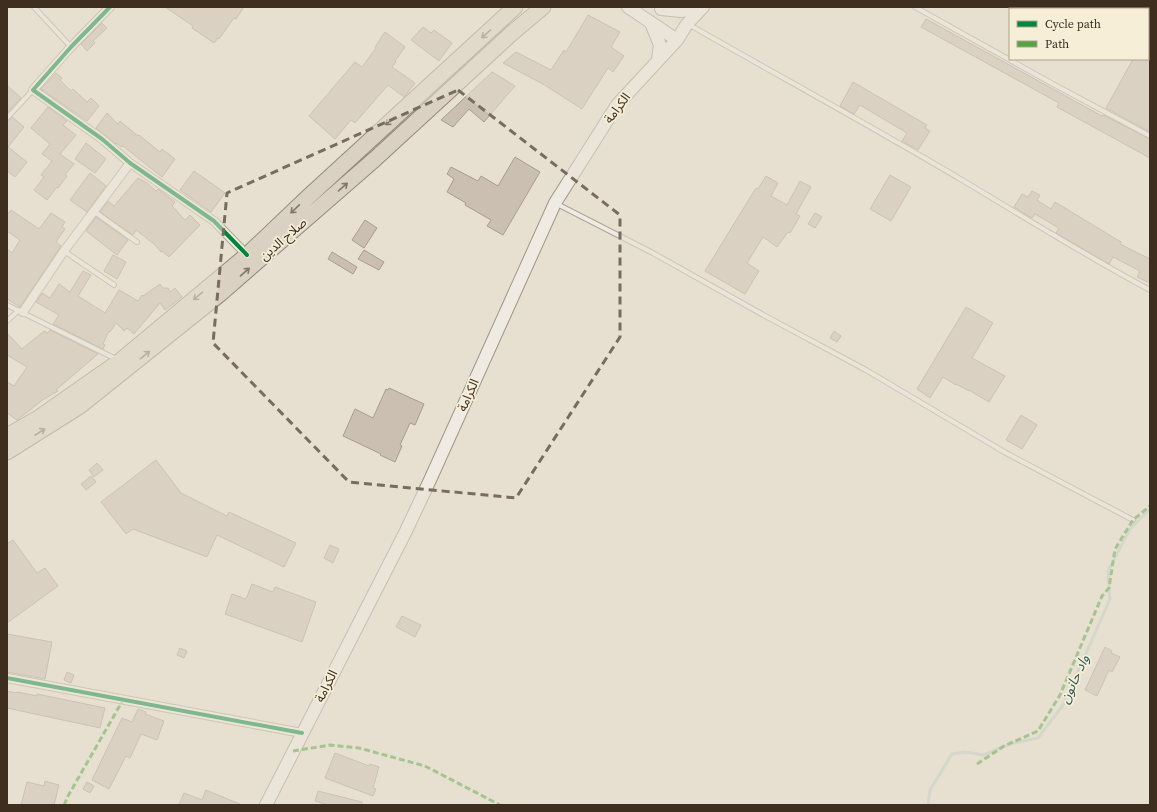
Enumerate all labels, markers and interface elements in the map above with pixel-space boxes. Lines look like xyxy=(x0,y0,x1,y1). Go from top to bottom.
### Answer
legend xyxy=(1009,8,1149,60)
text: Cycle path xyxy=(1045,16,1101,32)
one-way arrow xyxy=(481,29,492,38)
text: Path xyxy=(1045,36,1069,52)
street label: الكرامة xyxy=(600,89,634,127)
one-way arrow xyxy=(385,117,396,126)
one-way arrow xyxy=(338,182,349,191)
one-way arrow xyxy=(290,204,300,213)
street label: صلاح الدين xyxy=(256,214,312,266)
one-way arrow xyxy=(240,267,250,276)
one-way arrow xyxy=(193,292,203,301)
one-way arrow xyxy=(139,350,150,359)
street label: الكرامة xyxy=(453,376,483,414)
one-way arrow xyxy=(34,427,46,435)
water label: واد حانون xyxy=(1054,651,1094,707)
street label: الكرامة xyxy=(311,667,341,705)

